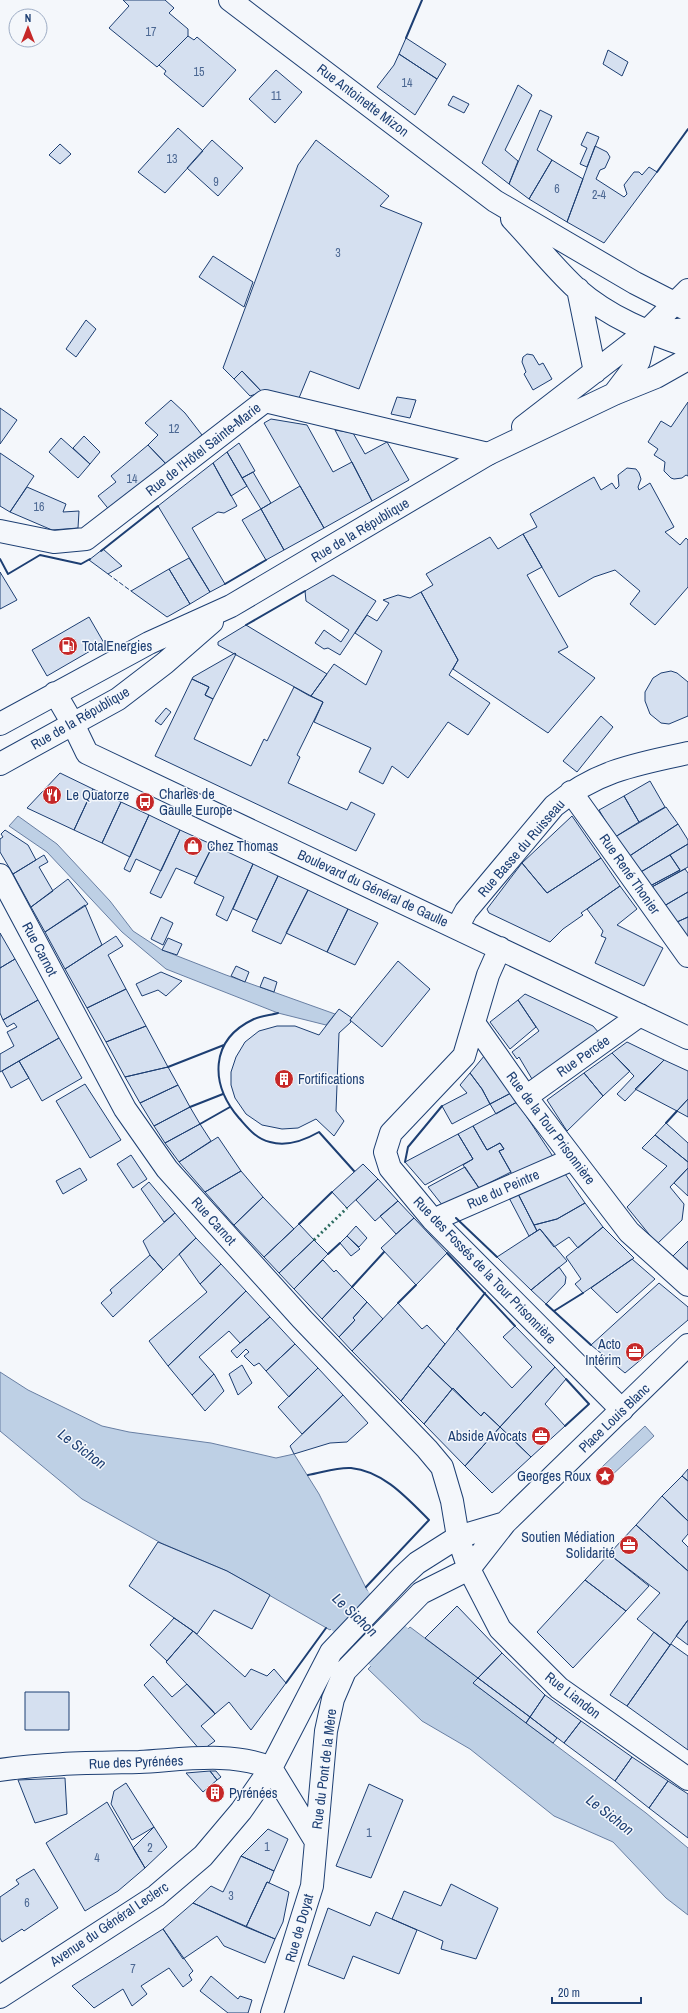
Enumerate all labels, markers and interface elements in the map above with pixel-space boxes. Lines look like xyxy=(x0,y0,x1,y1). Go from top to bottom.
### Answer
north arrow xyxy=(8,8,48,48)
text: N xyxy=(25,11,31,25)
house number: 17 xyxy=(146,24,157,40)
street label: Rue Antoinette Mizon xyxy=(313,60,413,140)
house number: 15 xyxy=(194,64,205,80)
house number: 14 xyxy=(402,75,413,91)
house number: 11 xyxy=(271,88,282,104)
house number: 13 xyxy=(167,151,177,167)
house number: 9 xyxy=(213,174,219,190)
house number: 6 xyxy=(554,181,560,197)
house number: 2-4 xyxy=(592,187,607,203)
house number: 3 xyxy=(335,245,341,261)
street label: Rue de l'Hôtel Sainte-Marie xyxy=(142,398,264,500)
house number: 12 xyxy=(169,421,179,437)
house number: 14 xyxy=(127,471,138,487)
street label: Rue de la République xyxy=(308,494,412,566)
house number: 16 xyxy=(34,499,44,515)
fuel station icon: TotalEnergies xyxy=(57,635,79,657)
place label: TotalEnergies xyxy=(82,637,152,655)
street label: Rue de la République xyxy=(27,682,133,754)
restaurant icon: Le Quatorze xyxy=(41,784,63,806)
place label: Charles de Gaulle Europe xyxy=(159,785,232,819)
place label: Le Quatorze xyxy=(66,786,129,804)
bus stop icon: Charles de Gaulle Europe xyxy=(134,791,156,813)
street label: Rue Basse du Ruisseau xyxy=(474,795,568,901)
street label: Rue René Thonier xyxy=(596,830,665,918)
shop icon: Chez Thomas xyxy=(182,835,204,857)
place label: Chez Thomas xyxy=(207,837,279,855)
street label: Boulevard du Général de Gaulle xyxy=(295,845,451,931)
street label: Rue Carnot xyxy=(18,919,62,979)
street label: Rue Percée xyxy=(553,1031,613,1081)
building icon: Fortifications xyxy=(273,1068,295,1090)
street label: Rue de la Tour Prisonnière xyxy=(503,1068,599,1188)
place label: Fortifications xyxy=(298,1070,365,1088)
street label: Rue du Peintre xyxy=(464,1165,542,1213)
street label: Rue des Fossés de la Tour Prisonnière xyxy=(410,1192,560,1348)
street label: Rue Carnot xyxy=(188,1193,240,1249)
place label: Acto Intérim xyxy=(585,1335,621,1369)
office icon: Acto Intérim xyxy=(624,1341,646,1363)
street label: Place Louis Blanc xyxy=(575,1379,653,1456)
water label: Le Sichon xyxy=(54,1424,111,1474)
office icon: Abside Avocats xyxy=(530,1425,552,1447)
place label: Abside Avocats xyxy=(447,1427,527,1445)
place icon: Georges Roux xyxy=(594,1465,616,1487)
place label: Georges Roux xyxy=(517,1467,591,1485)
place label: Soutien Médiation Solidarité xyxy=(521,1528,615,1562)
office icon: Soutien Médiation Solidarité xyxy=(618,1534,640,1556)
water label: Le Sichon xyxy=(328,1588,383,1641)
street label: Rue Liandon xyxy=(542,1668,604,1722)
street label: Rue du Pont de la Mère xyxy=(308,1708,340,1830)
street label: Rue des Pyrénées xyxy=(88,1751,184,1773)
building icon: Pyrénées xyxy=(204,1782,226,1804)
place label: Pyrénées xyxy=(229,1784,278,1802)
water label: Le Sichon xyxy=(582,1789,639,1840)
house number: 1 xyxy=(366,1825,372,1841)
house number: 1 xyxy=(264,1839,270,1855)
house number: 2 xyxy=(147,1840,153,1856)
house number: 4 xyxy=(94,1850,100,1866)
street label: Avenue du Général Leclerc xyxy=(46,1878,172,1971)
house number: 3 xyxy=(228,1888,234,1904)
street label: Rue de Doyat xyxy=(281,1892,317,1964)
house number: 6 xyxy=(24,1895,30,1911)
house number: 7 xyxy=(130,1961,136,1977)
scale bar xyxy=(552,1979,641,2005)
text: 20 m xyxy=(558,1985,580,2001)

